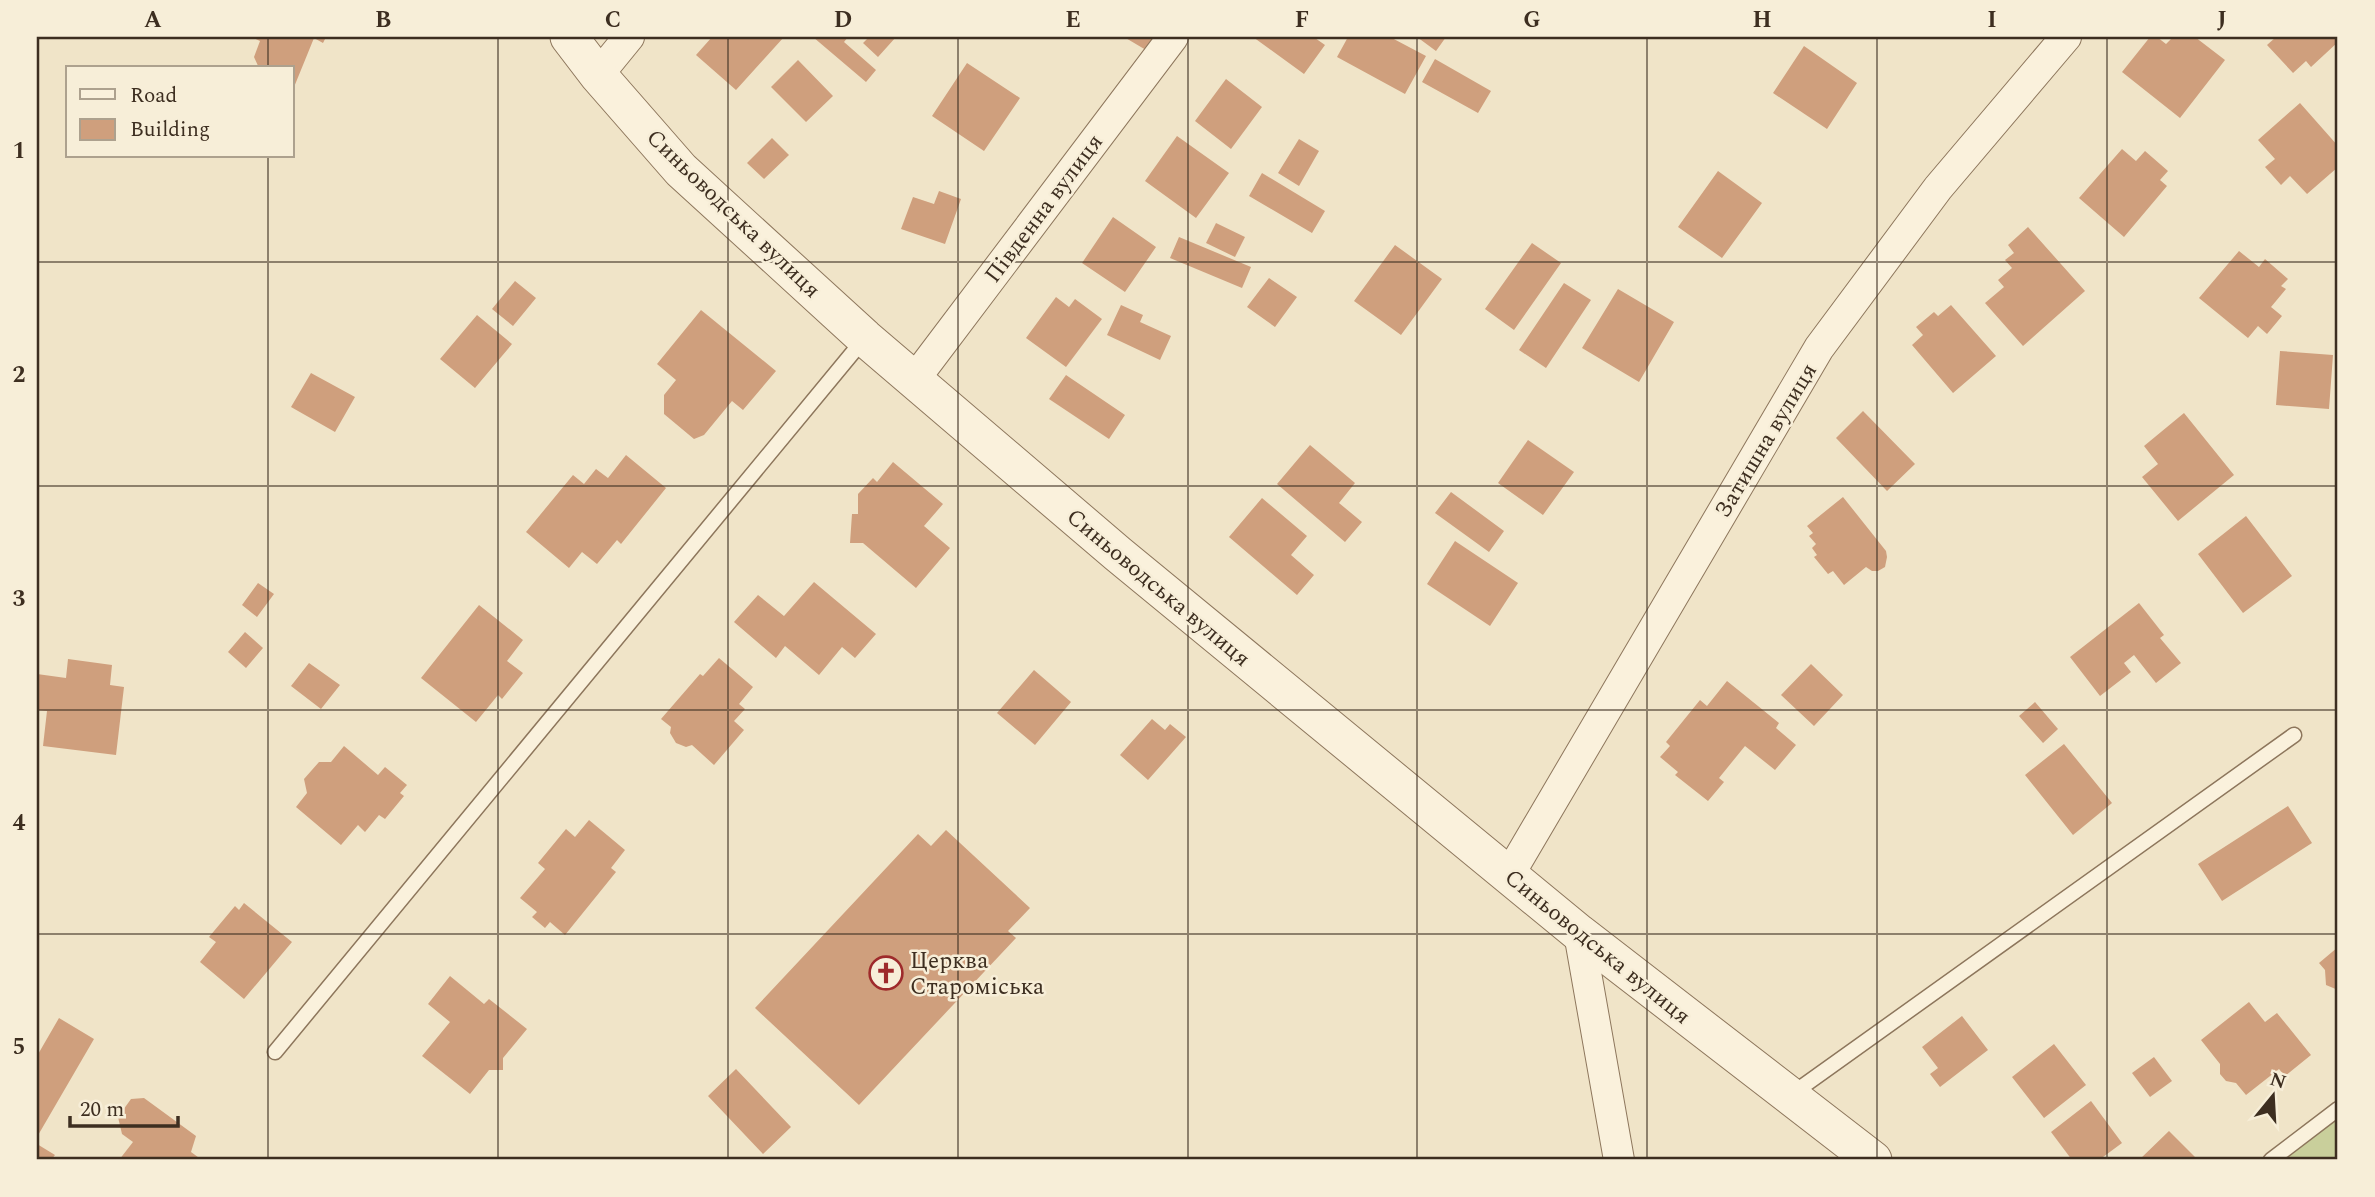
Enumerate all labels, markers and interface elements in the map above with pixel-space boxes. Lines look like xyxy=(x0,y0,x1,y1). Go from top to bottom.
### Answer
text: A xyxy=(144,3,162,38)
text: B xyxy=(375,3,391,38)
text: C xyxy=(605,3,621,38)
text: D xyxy=(834,3,852,38)
text: E xyxy=(1065,3,1081,38)
text: F xyxy=(1295,3,1309,38)
text: G xyxy=(1523,3,1541,38)
text: H xyxy=(1752,3,1772,38)
text: I xyxy=(1987,3,1997,38)
text: J xyxy=(2217,3,2227,38)
legend xyxy=(66,66,294,158)
text: Road xyxy=(130,80,177,112)
text: Building xyxy=(130,114,210,146)
street label: Синьоводська вулиця xyxy=(638,121,828,307)
street label: Південна вулиця xyxy=(976,127,1112,291)
text: 1 xyxy=(13,134,25,169)
street label: Затишна вулиця xyxy=(1706,357,1826,525)
text: 2 xyxy=(13,358,26,393)
street label: Синьоводська вулиця xyxy=(1058,500,1258,676)
text: 3 xyxy=(13,582,26,617)
text: 4 xyxy=(13,806,26,841)
street label: Синьоводська вулиця xyxy=(1496,861,1698,1033)
place label: Церква Староміська xyxy=(910,944,1044,1005)
church icon: Церква Староміська xyxy=(867,954,905,992)
text: 5 xyxy=(13,1030,25,1065)
north arrow xyxy=(2238,1060,2308,1130)
text: N xyxy=(2266,1065,2290,1097)
scale bar xyxy=(70,1085,178,1129)
text: 20 m xyxy=(80,1094,124,1126)

